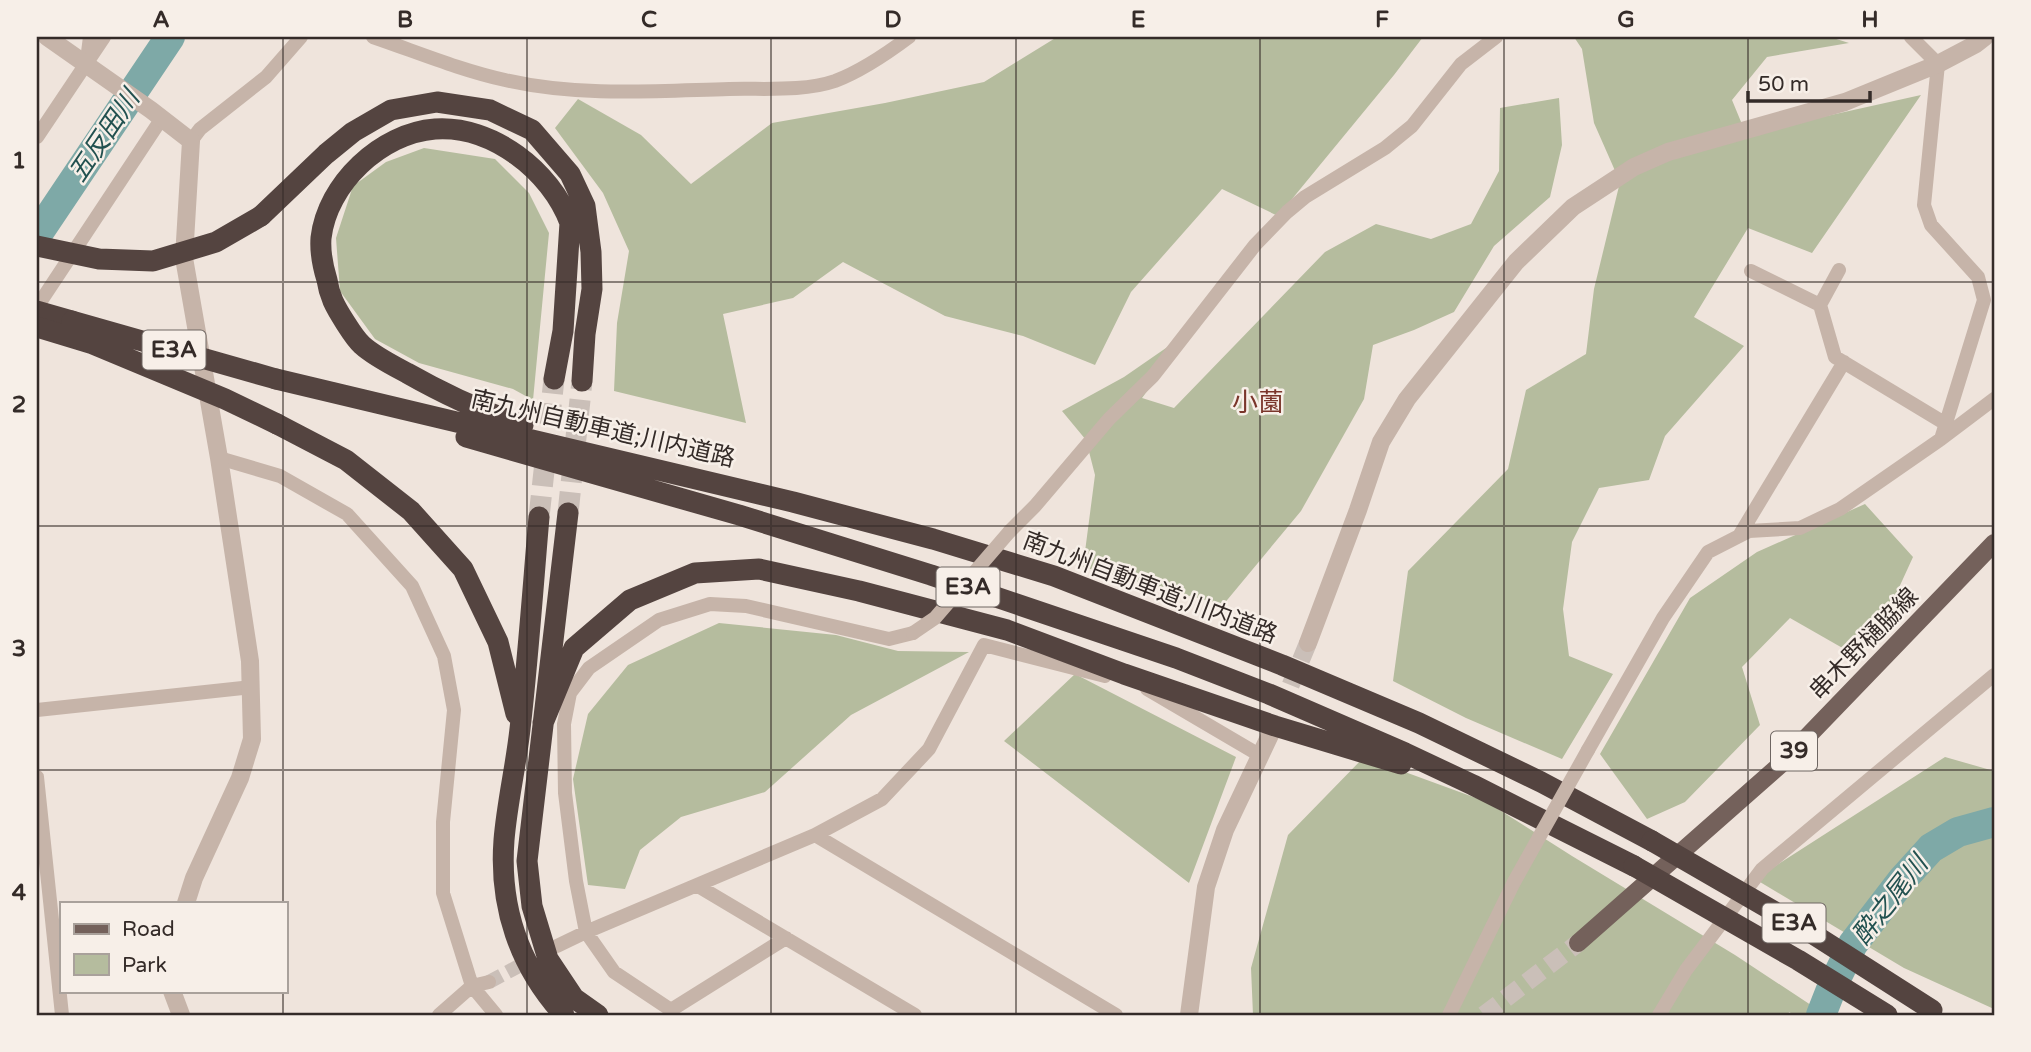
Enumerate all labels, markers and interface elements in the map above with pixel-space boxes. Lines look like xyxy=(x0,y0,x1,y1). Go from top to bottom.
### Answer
text: A xyxy=(152,6,170,34)
text: B xyxy=(397,6,413,34)
text: C xyxy=(641,6,657,34)
text: D xyxy=(884,6,902,34)
text: E xyxy=(1131,6,1145,34)
text: F xyxy=(1375,6,1389,34)
text: G xyxy=(1617,6,1635,34)
text: H xyxy=(1861,6,1879,34)
scale bar xyxy=(1748,60,1870,104)
text: 50 m xyxy=(1758,72,1809,97)
water label: 五反田川 xyxy=(62,82,148,188)
text: 1 xyxy=(12,147,26,175)
road number: E3A xyxy=(142,330,206,370)
street label: 南九州自動車道;川内道路 xyxy=(468,384,738,474)
district label: 小薗 xyxy=(1232,387,1284,418)
text: 2 xyxy=(12,391,26,419)
street label: 南九州自動車道;川内道路 xyxy=(1019,526,1281,650)
road number: E3A xyxy=(936,568,1000,607)
street label: 串木野樋脇線 xyxy=(1804,582,1924,706)
text: 3 xyxy=(12,635,26,663)
road number: 39 xyxy=(1771,732,1817,771)
water label: 酔之尾川 xyxy=(1846,847,1936,951)
text: 4 xyxy=(12,879,27,907)
legend xyxy=(60,902,287,992)
road number: E3A xyxy=(1762,904,1826,942)
text: Road xyxy=(122,917,175,942)
text: Park xyxy=(122,953,167,978)

